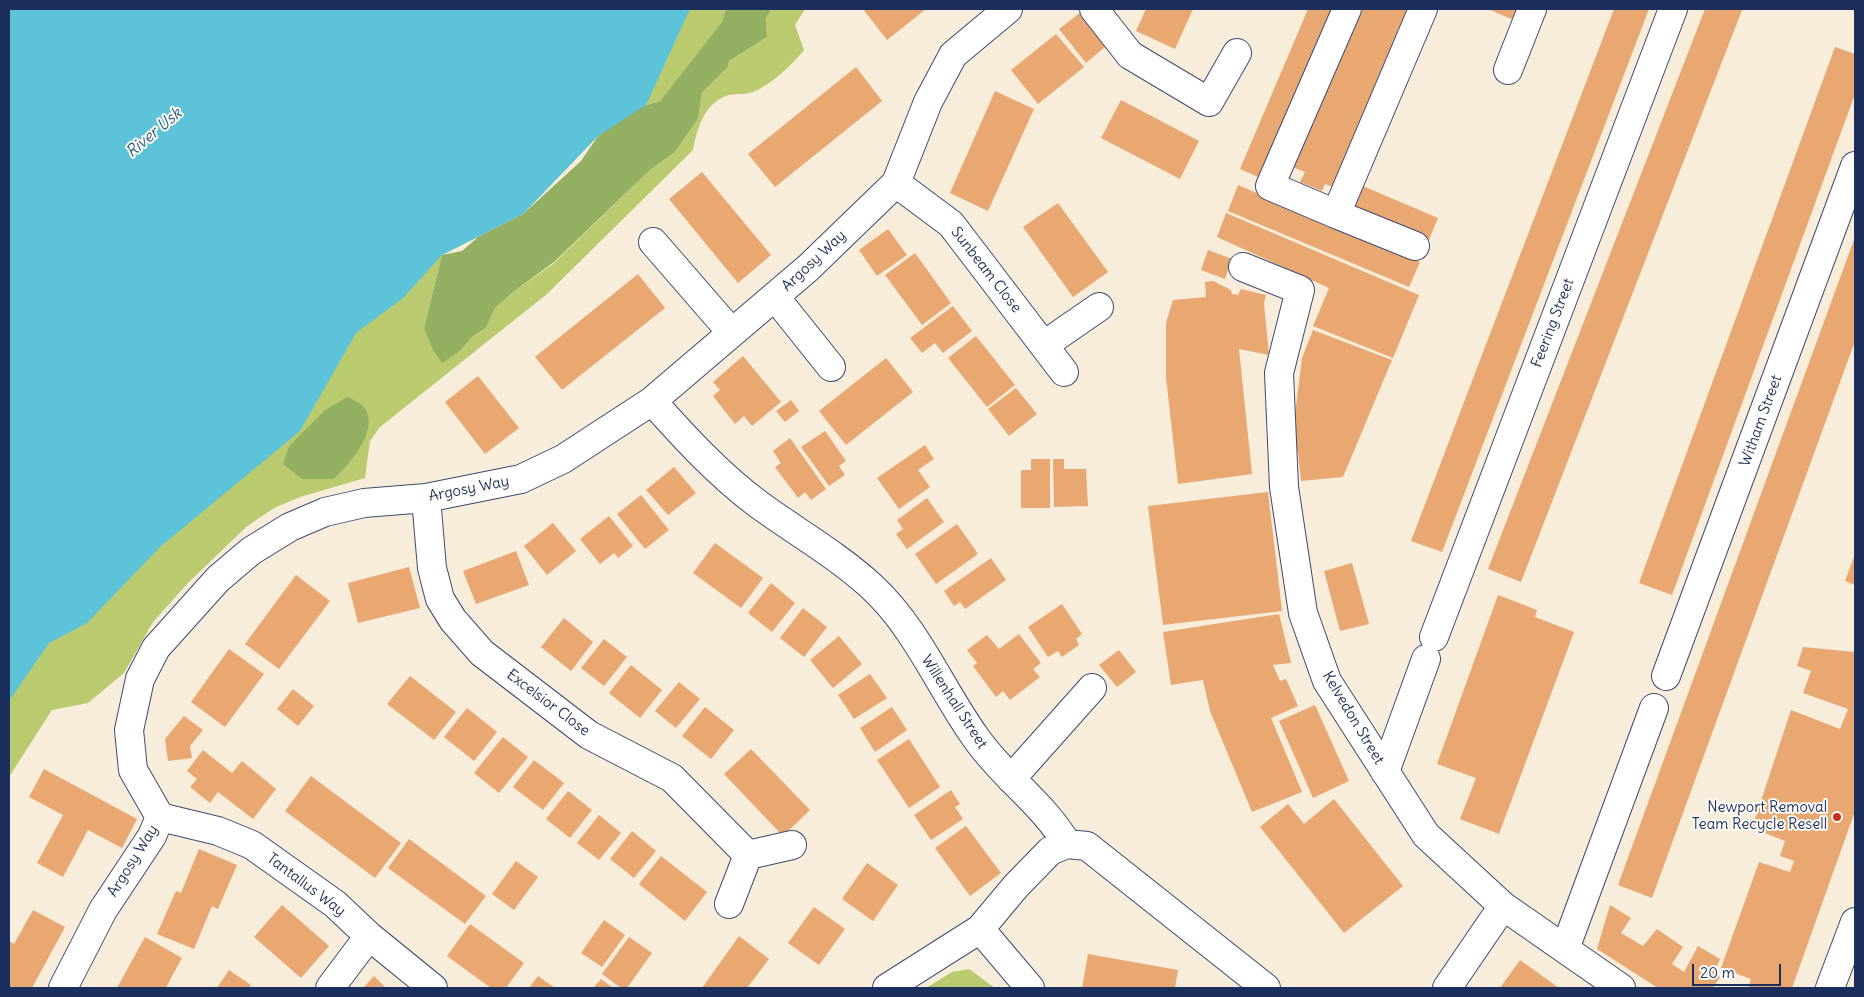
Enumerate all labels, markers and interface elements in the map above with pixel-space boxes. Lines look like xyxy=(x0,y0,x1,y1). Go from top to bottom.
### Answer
water label: River Usk xyxy=(122,104,186,162)
street label: Sunbeam Close xyxy=(947,223,1025,317)
street label: Argosy Way xyxy=(778,227,850,295)
street label: Feering Street xyxy=(1528,276,1578,370)
street label: Witham Street xyxy=(1736,373,1786,469)
street label: Argosy Way xyxy=(427,472,511,506)
street label: Willenhall Street xyxy=(917,652,991,752)
street label: Excelsior Close xyxy=(503,666,593,740)
street label: Kelvedon Street xyxy=(1318,668,1388,768)
place label: Newport Removal Team Recycle Resell xyxy=(1692,799,1827,834)
marker: Newport Removal Team Recycle Resell xyxy=(1831,811,1843,823)
street label: Argosy Way xyxy=(104,822,162,900)
street label: Tantallus Way xyxy=(263,850,349,920)
scale bar xyxy=(1694,954,1783,986)
text: 20 m xyxy=(1700,963,1735,982)

